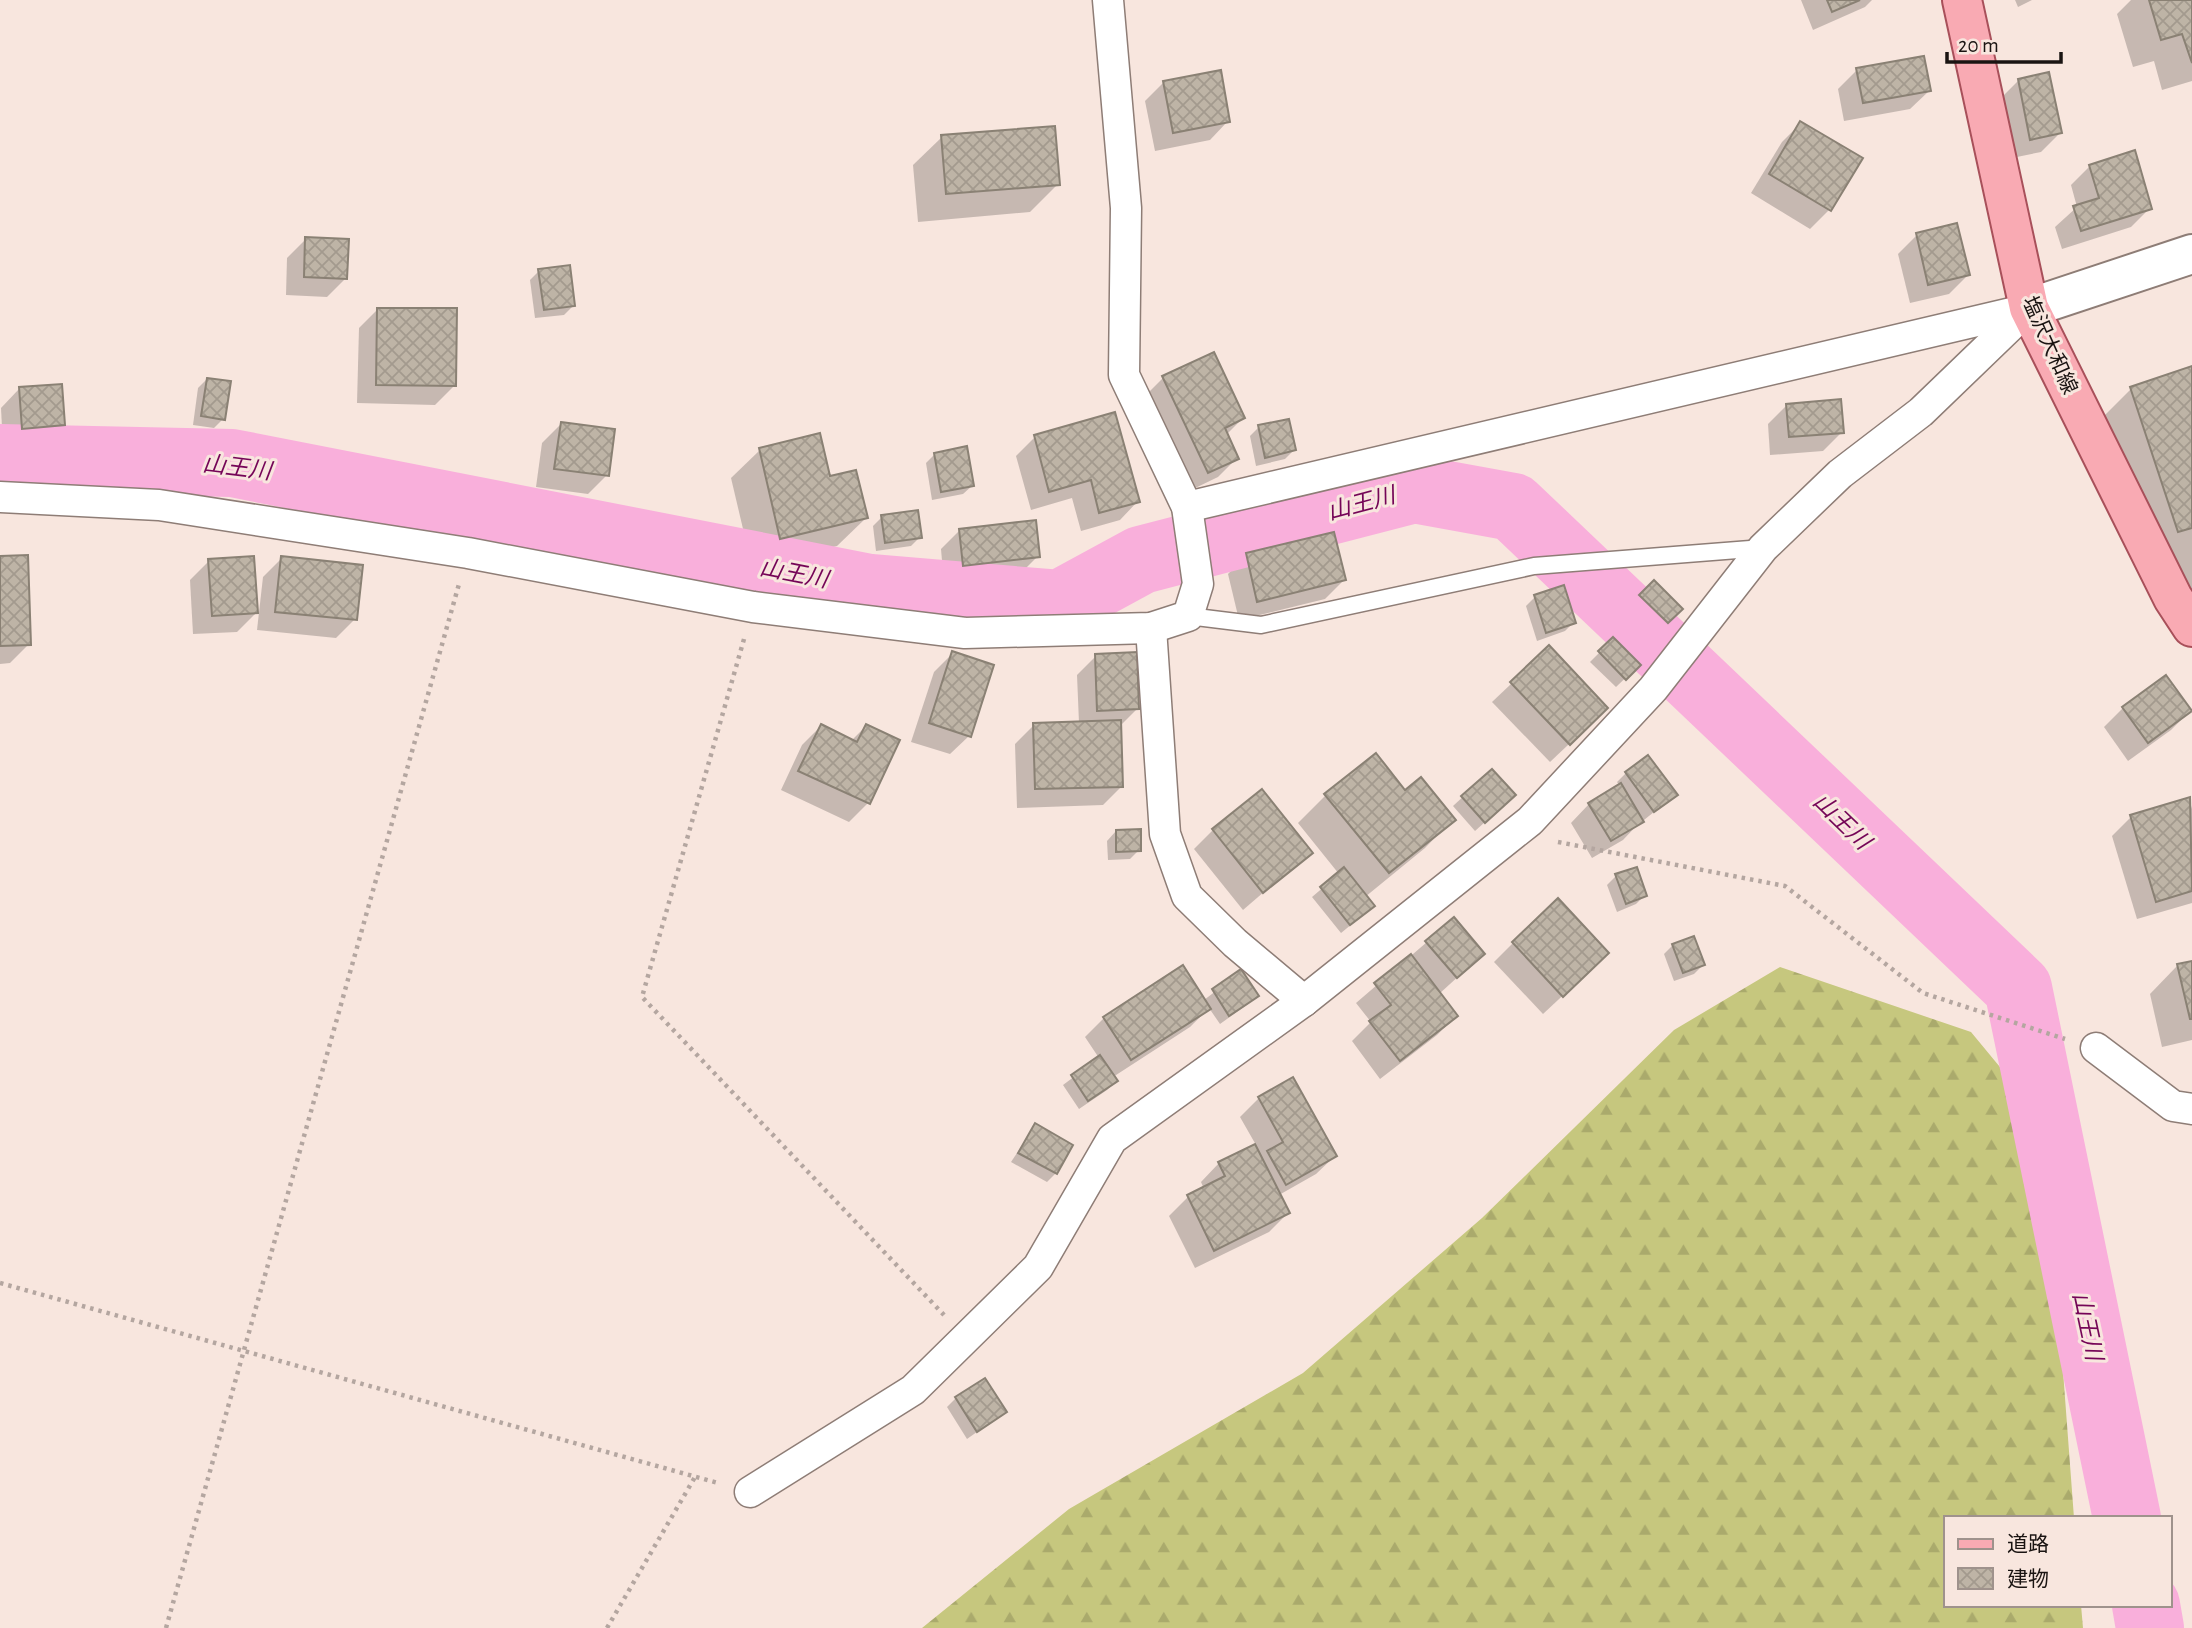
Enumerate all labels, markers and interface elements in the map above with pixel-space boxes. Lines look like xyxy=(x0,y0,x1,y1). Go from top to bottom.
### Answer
scale bar xyxy=(1947,21,2061,65)
text: 20 m xyxy=(1958,35,1999,56)
street label: 塩沢大和線 xyxy=(2019,293,2081,397)
water label: 山王川 xyxy=(201,452,276,484)
water label: 山王川 xyxy=(1325,483,1401,524)
water label: 山王川 xyxy=(758,556,833,593)
water label: 山王川 xyxy=(1808,789,1877,856)
water label: 山王川 xyxy=(2068,1290,2107,1365)
legend xyxy=(1944,1516,2171,1607)
text: 道路 xyxy=(2007,1533,2049,1555)
text: 建物 xyxy=(2007,1568,2049,1590)

